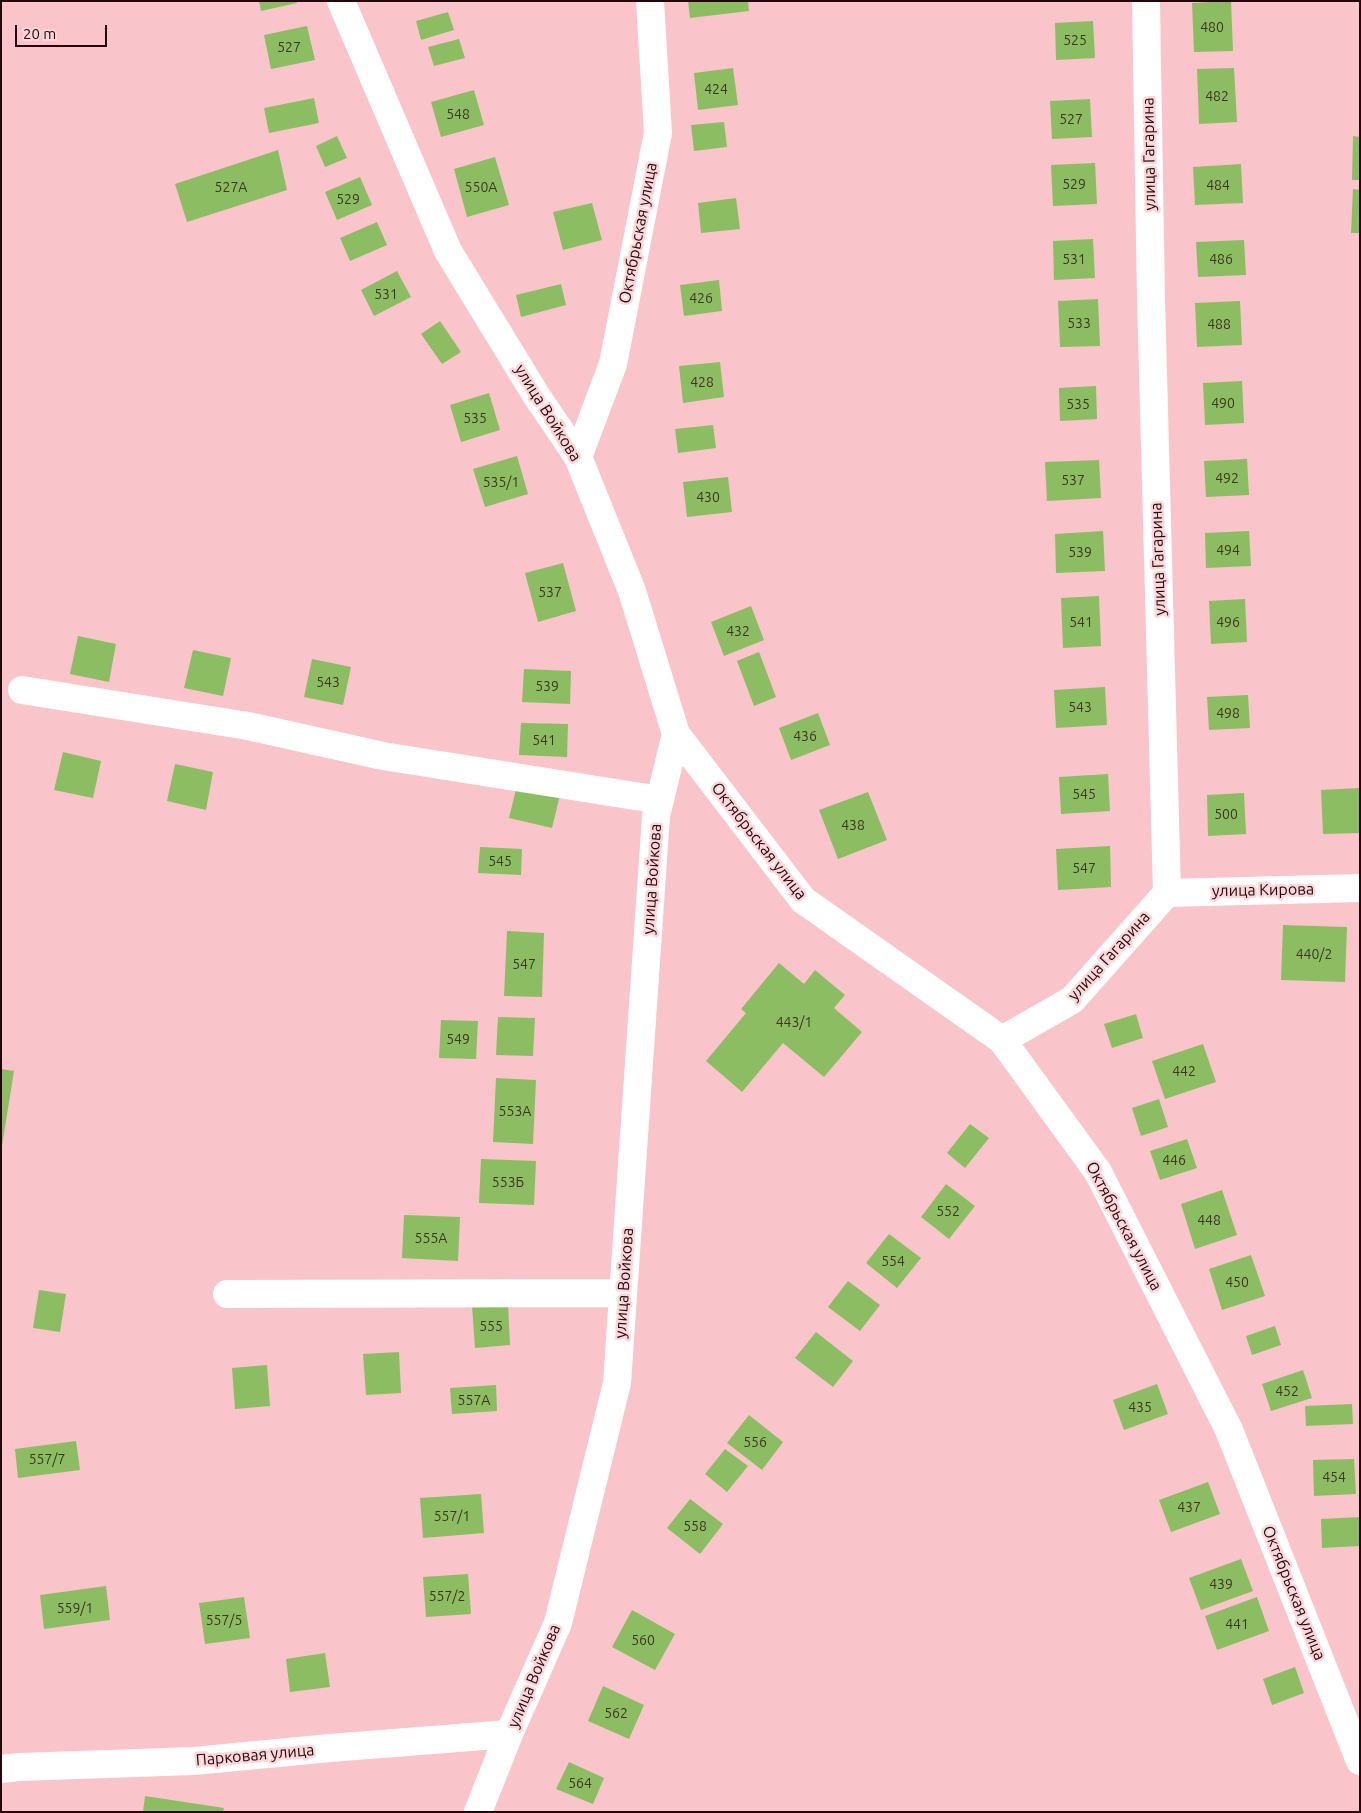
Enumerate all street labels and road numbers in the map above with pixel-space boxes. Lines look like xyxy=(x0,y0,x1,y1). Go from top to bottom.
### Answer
street label: улица Гагарина xyxy=(1138,97,1160,211)
street label: Октябрьская улица xyxy=(615,161,661,305)
street label: улица Войкова xyxy=(511,361,585,465)
street label: улица Гагарина xyxy=(1146,502,1170,616)
street label: Октябрьская улица xyxy=(707,779,811,903)
street label: улица Войкова xyxy=(639,823,665,935)
street label: улица Кирова xyxy=(1212,880,1314,900)
street label: улица Гагарина xyxy=(1064,907,1154,1005)
street label: Октябрьская улица xyxy=(1082,1158,1166,1294)
street label: улица Войкова xyxy=(611,1227,637,1339)
street label: Октябрьская улица xyxy=(1258,1523,1330,1663)
street label: улица Войкова xyxy=(504,1621,564,1731)
street label: Парковая улица xyxy=(195,1740,315,1770)

